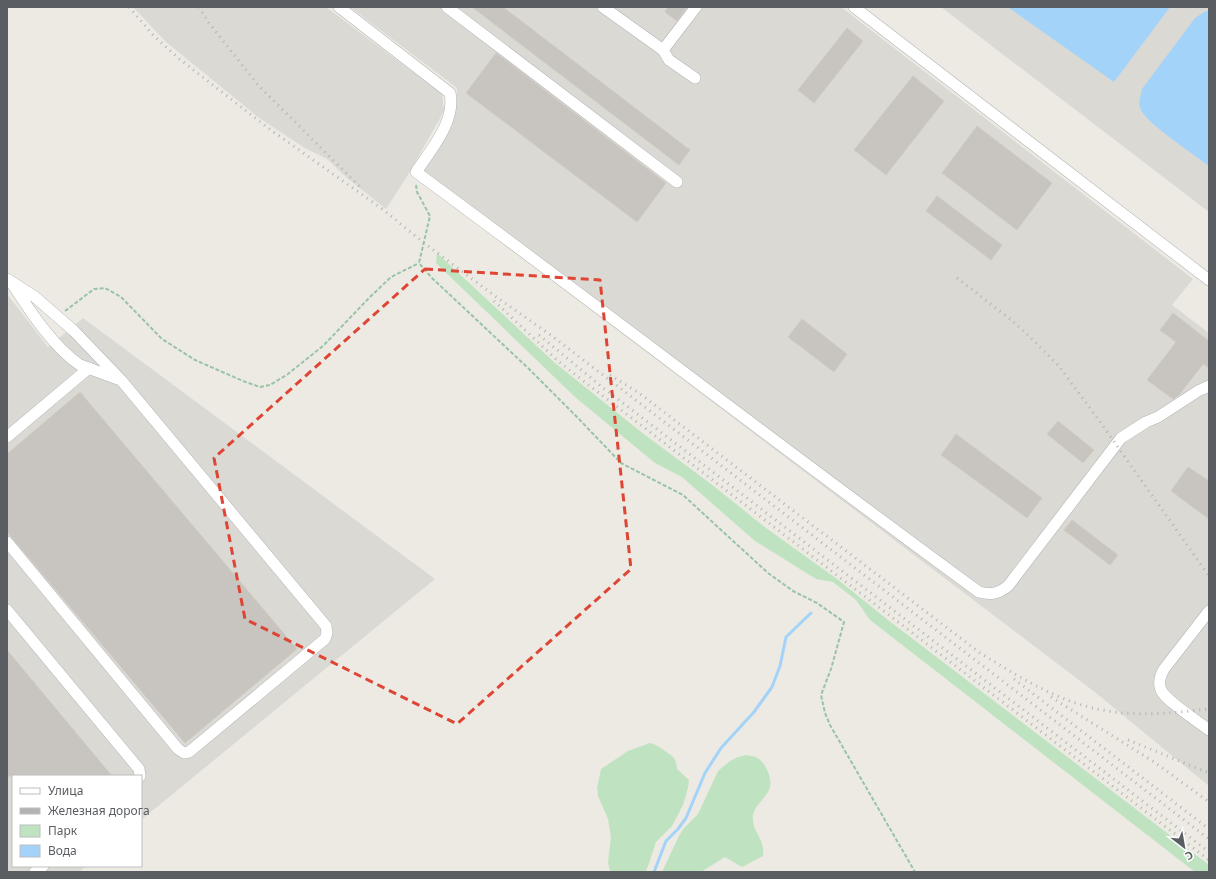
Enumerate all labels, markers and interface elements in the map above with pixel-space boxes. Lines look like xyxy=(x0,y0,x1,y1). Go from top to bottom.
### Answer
legend xyxy=(12,775,142,867)
text: Улица xyxy=(48,782,83,799)
text: Железная дорога xyxy=(48,802,150,819)
text: Парк xyxy=(48,822,78,839)
north arrow xyxy=(1164,827,1204,867)
text: Вода xyxy=(48,842,77,859)
text: С xyxy=(1182,848,1196,864)

